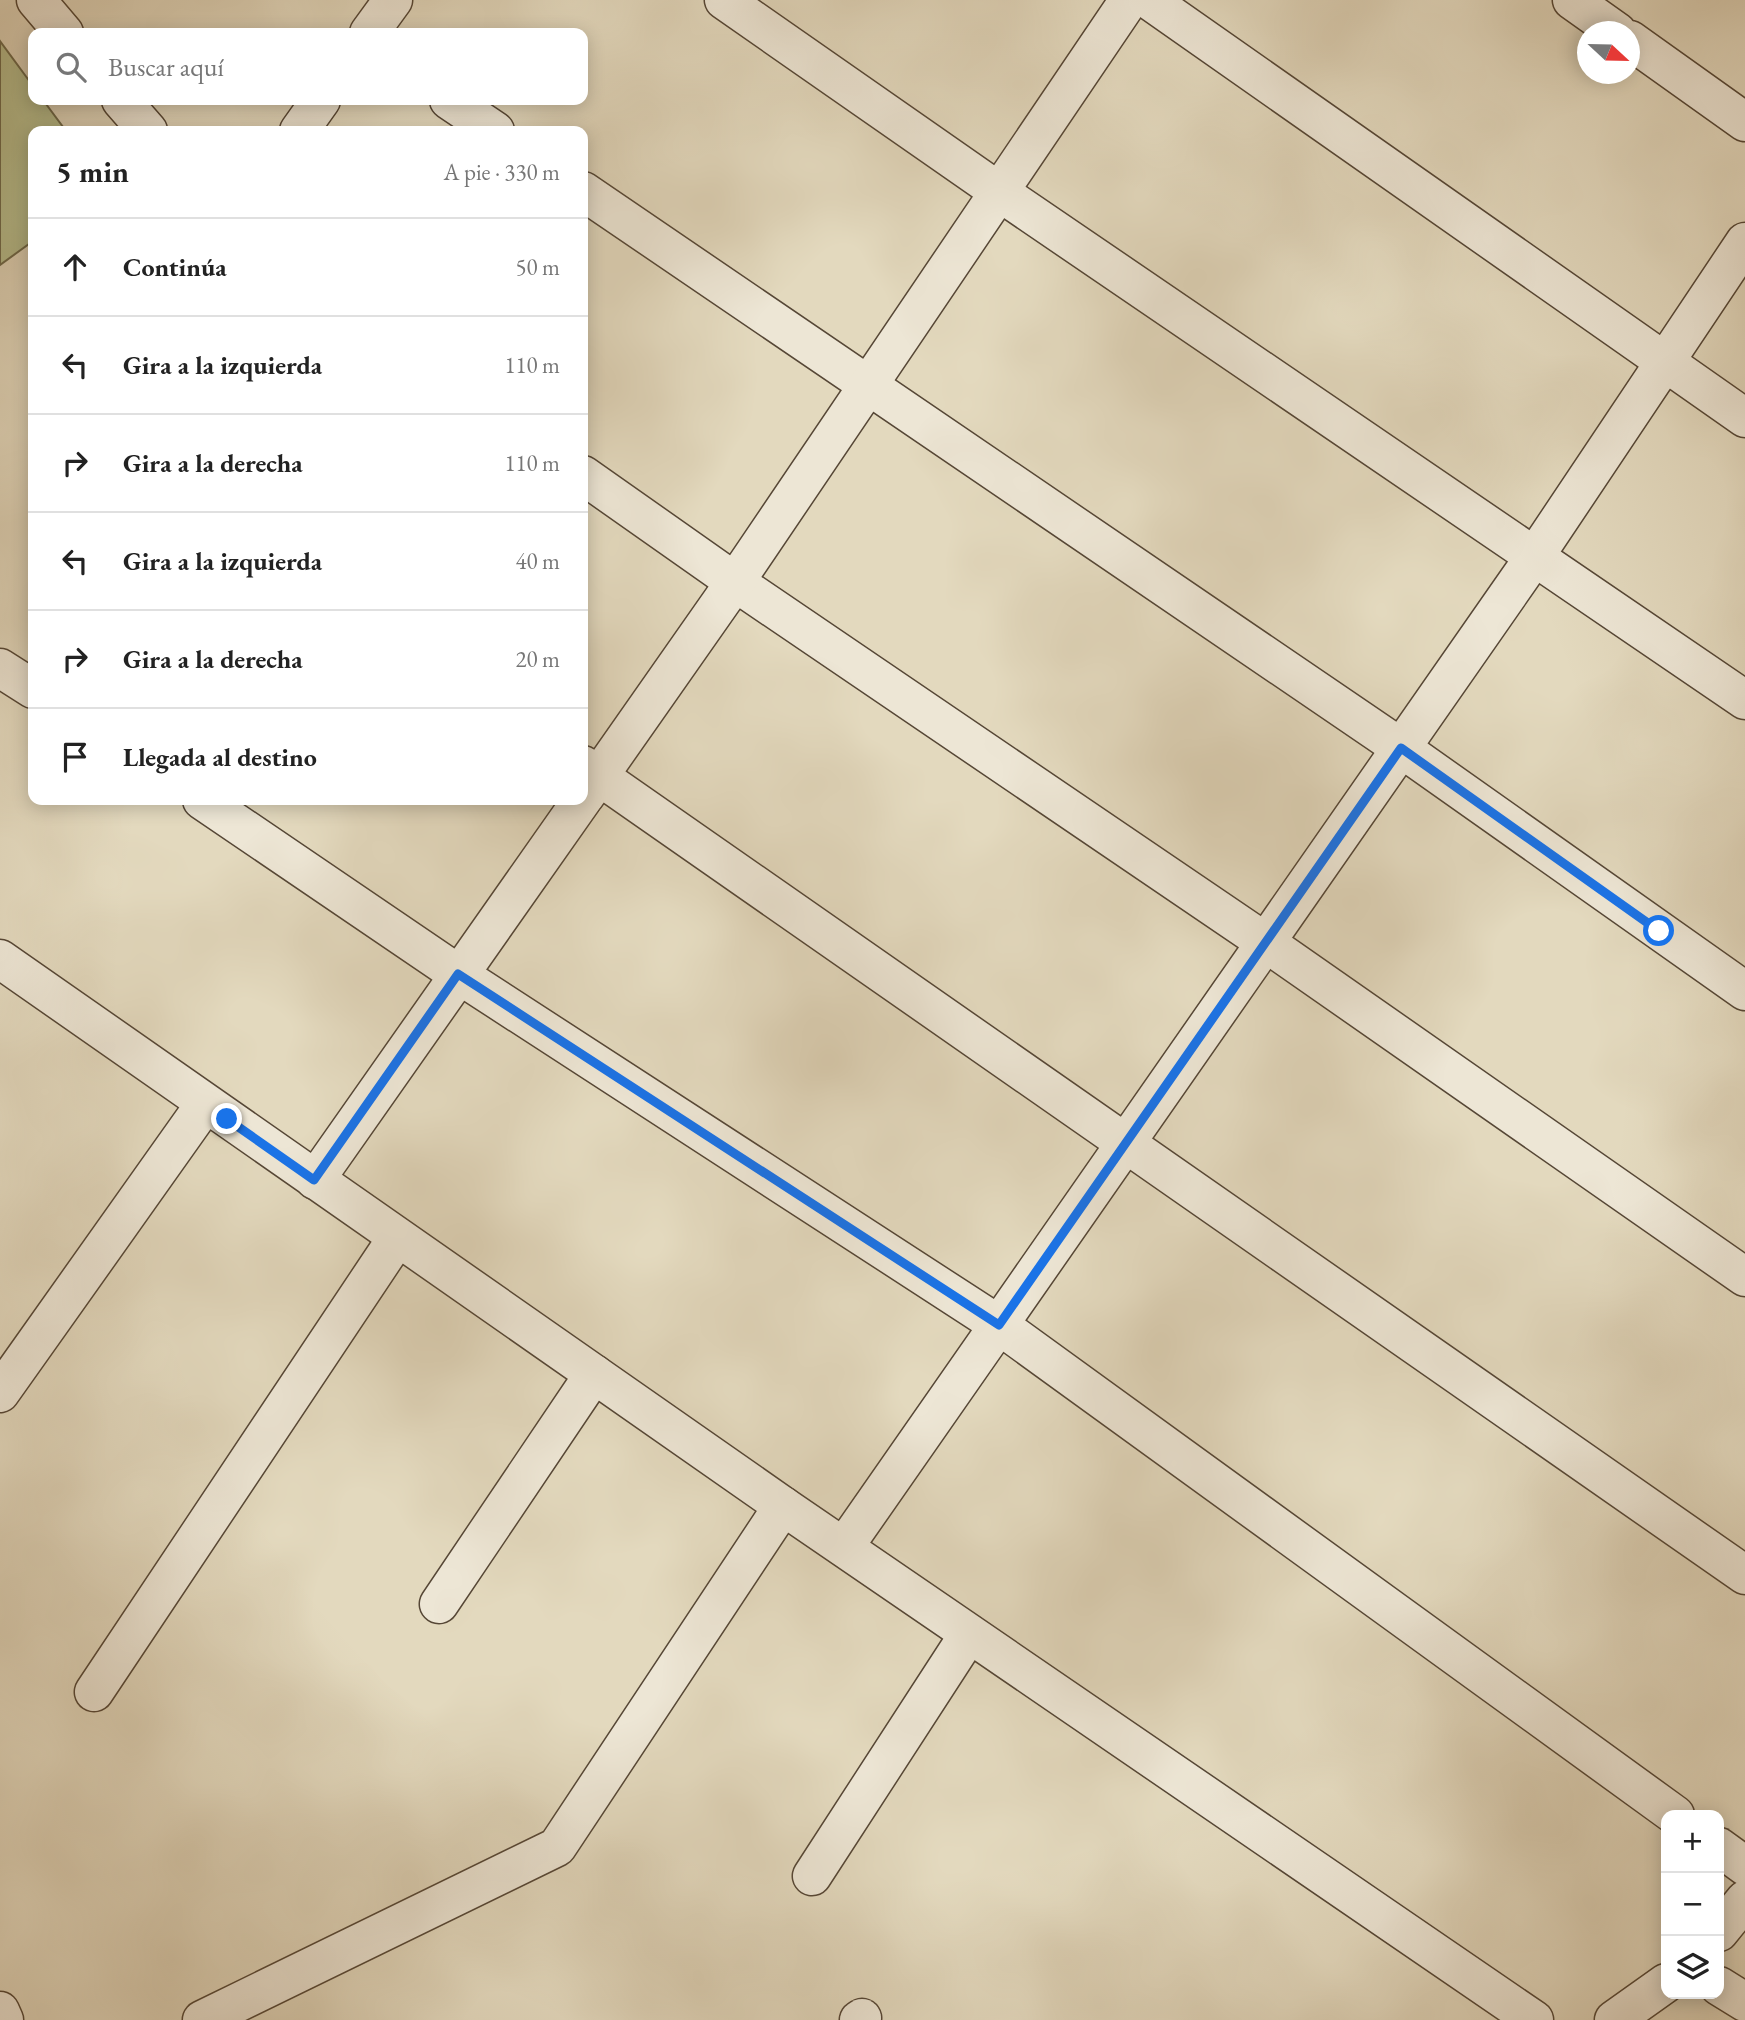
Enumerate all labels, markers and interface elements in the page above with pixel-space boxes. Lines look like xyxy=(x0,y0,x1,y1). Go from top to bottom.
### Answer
north arrow xyxy=(1577,21,1640,84)
search box xyxy=(28,28,588,105)
icon: search xyxy=(52,48,90,86)
text: Buscar aquí xyxy=(108,50,224,84)
text: 5 min xyxy=(56,152,129,191)
text: A pie · 330 m xyxy=(444,157,560,187)
icon: ahead xyxy=(56,248,94,286)
text: Continúa xyxy=(123,250,227,284)
text: 50 m xyxy=(515,252,560,282)
icon: left xyxy=(56,346,94,384)
text: Gira a la izquierda xyxy=(123,348,322,382)
text: 110 m xyxy=(504,350,560,380)
icon: right xyxy=(56,444,94,482)
text: Gira a la derecha xyxy=(123,446,303,480)
text: 110 m xyxy=(504,448,560,478)
icon: left xyxy=(56,542,94,580)
text: Gira a la izquierda xyxy=(123,544,322,578)
text: 40 m xyxy=(515,546,560,576)
icon: right xyxy=(56,640,94,678)
text: Gira a la derecha xyxy=(123,642,303,676)
text: 20 m xyxy=(515,644,560,674)
icon: arrive xyxy=(56,738,94,776)
text: Llegada al destino xyxy=(123,740,317,774)
route start xyxy=(1643,915,1674,946)
route end xyxy=(211,1103,242,1134)
map controls xyxy=(1661,1810,1724,1999)
button: + xyxy=(1661,1810,1724,1873)
button: − xyxy=(1661,1873,1724,1936)
button: layers xyxy=(1661,1936,1724,1999)

